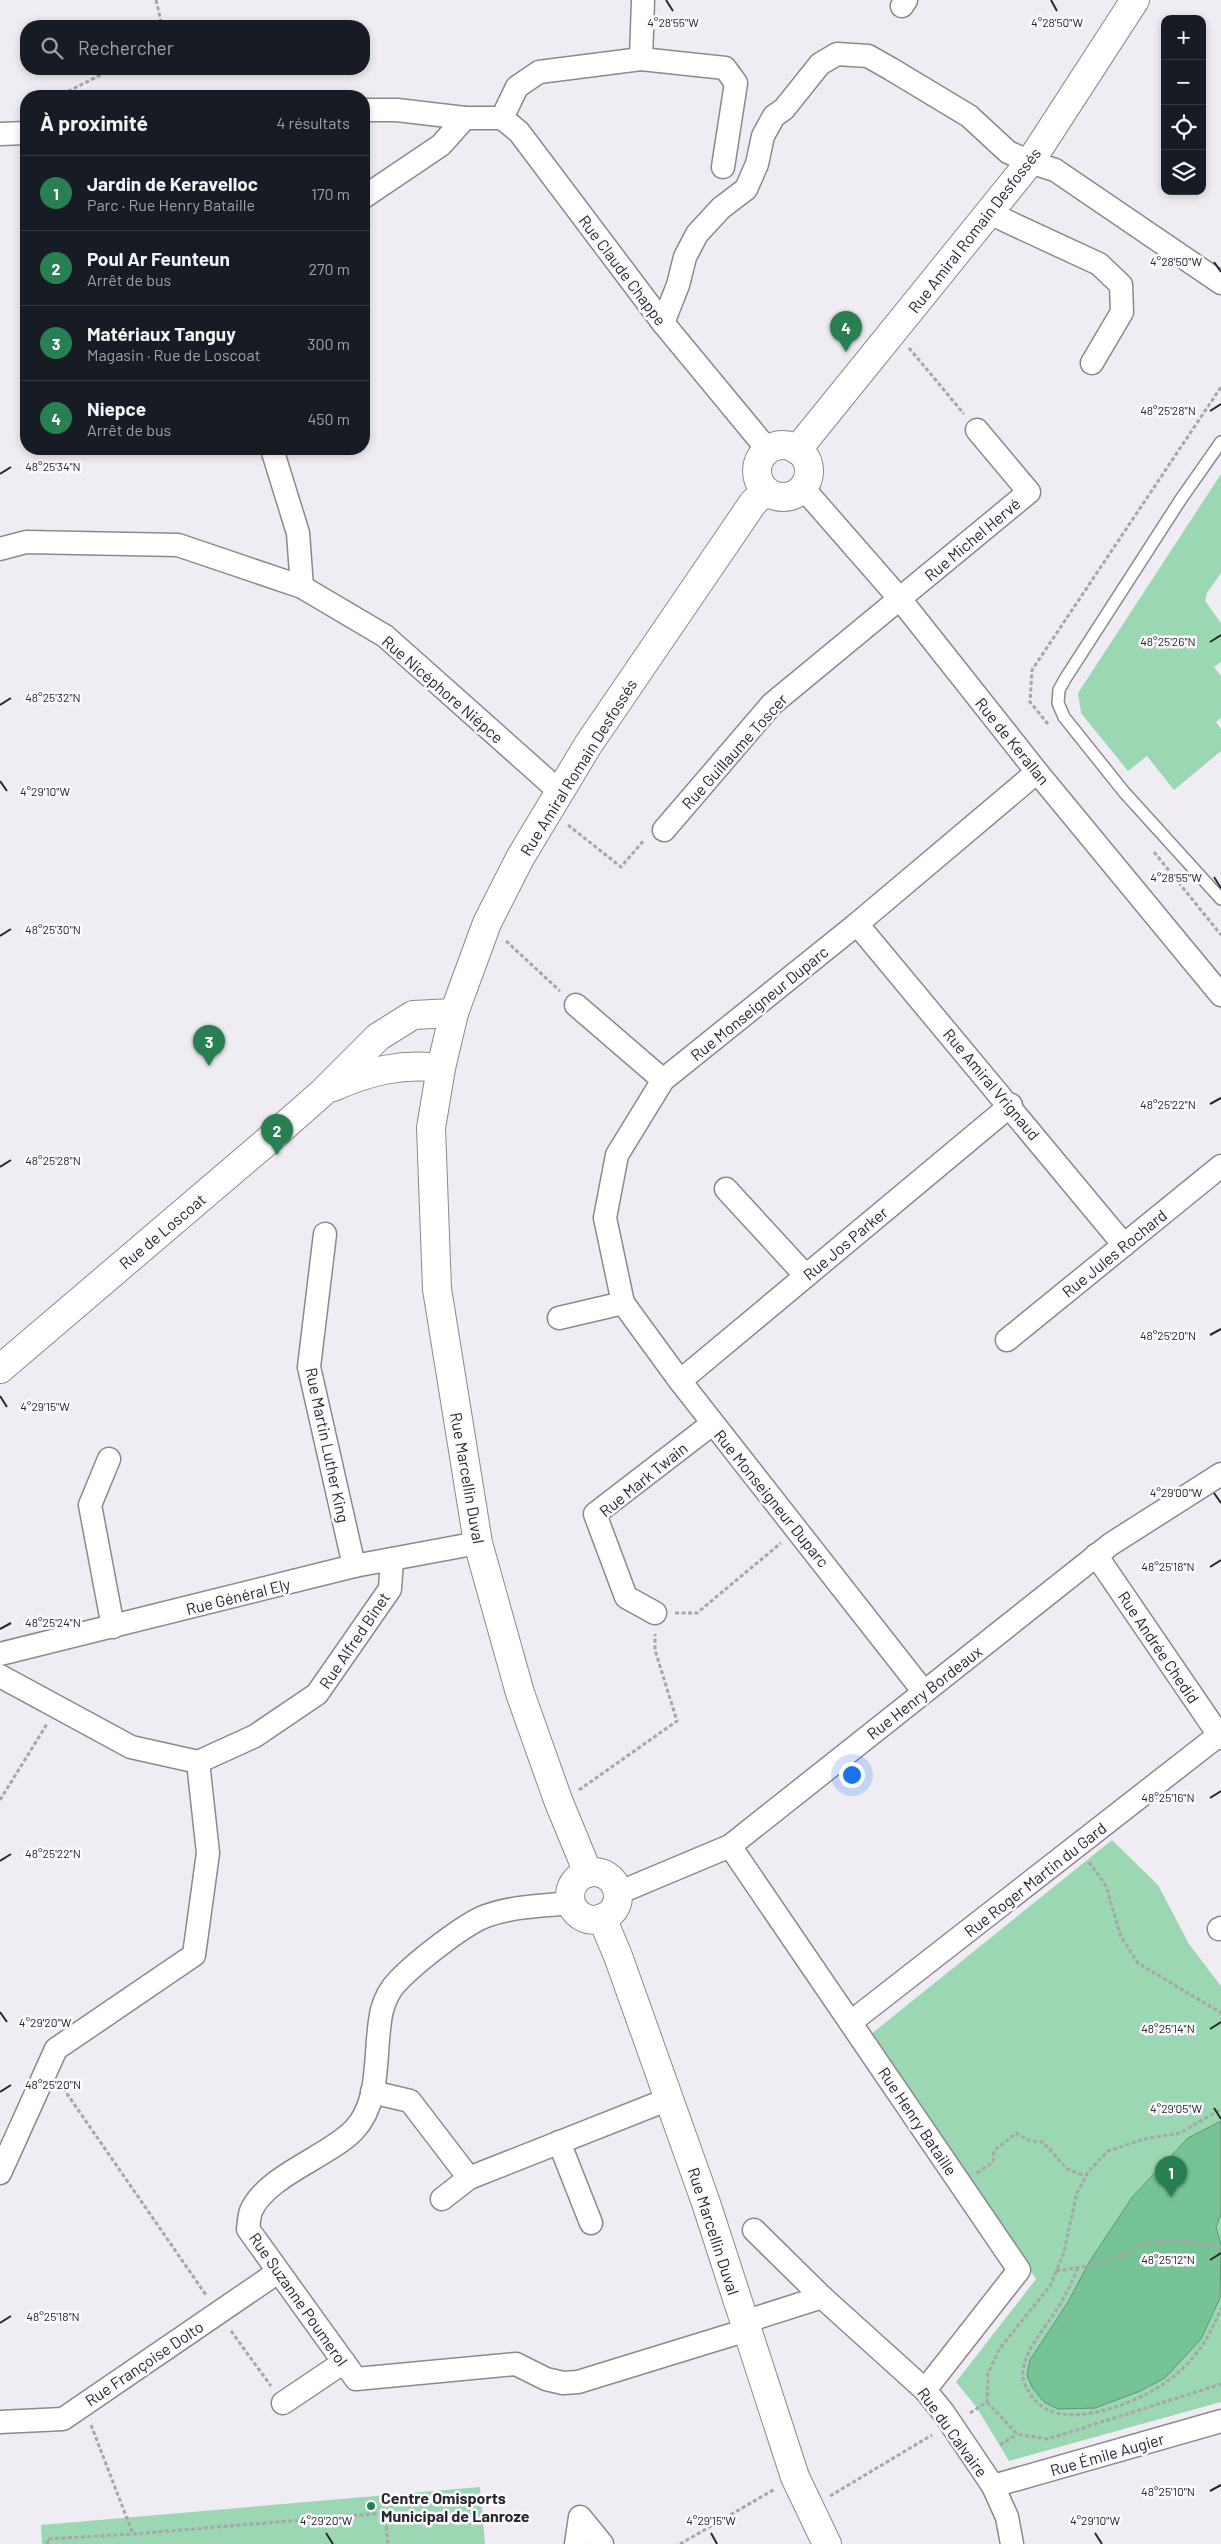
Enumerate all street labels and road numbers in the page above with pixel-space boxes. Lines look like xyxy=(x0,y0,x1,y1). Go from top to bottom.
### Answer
street label: Rue Amiral Romain Desfossés xyxy=(904,144,1044,316)
street label: Rue Claude Chappe xyxy=(575,211,671,329)
street label: Rue Michel Hervé xyxy=(920,493,1024,585)
street label: Rue Nicéphore Niépce xyxy=(379,631,507,747)
street label: Rue Amiral Romain Desfossés xyxy=(516,675,640,859)
street label: Rue Guillaume Toscer xyxy=(677,689,791,813)
street label: Rue de Kerallan xyxy=(972,694,1054,788)
street label: Rue Monseigneur Duparc xyxy=(686,942,832,1064)
street label: Rue Amiral Vrignaud xyxy=(940,1024,1044,1144)
street label: Rue de Loscoat xyxy=(115,1189,209,1273)
street label: Rue Jos Parker xyxy=(799,1202,891,1284)
street label: Rue Jules Rochard xyxy=(1058,1205,1170,1301)
street label: Rue Martin Luther King xyxy=(302,1366,354,1524)
street label: Rue Marcellin Duval xyxy=(447,1411,489,1545)
street label: Rue Monseigneur Duparc xyxy=(711,1425,833,1571)
street label: Rue Mark Twain xyxy=(595,1438,691,1520)
street label: Rue Général Ely xyxy=(184,1574,293,1618)
street label: Rue Andrée Chedid xyxy=(1114,1587,1204,1707)
street label: Rue Alfred Binet xyxy=(315,1588,393,1692)
street label: Rue Henry Bordeaux xyxy=(863,1641,986,1743)
street label: Rue Roger Martin du Gard xyxy=(960,1818,1110,1940)
street label: Rue Henry Bataille xyxy=(875,2063,961,2179)
street label: Rue Marcellin Duval xyxy=(684,2165,744,2297)
street label: Rue Suzanne Poumerol xyxy=(246,2229,352,2369)
street label: Rue Françoise Dolto xyxy=(81,2316,207,2410)
street label: Rue du Calvaire xyxy=(914,2384,992,2480)
street label: Rue Émile Augier xyxy=(1048,2429,1166,2479)

